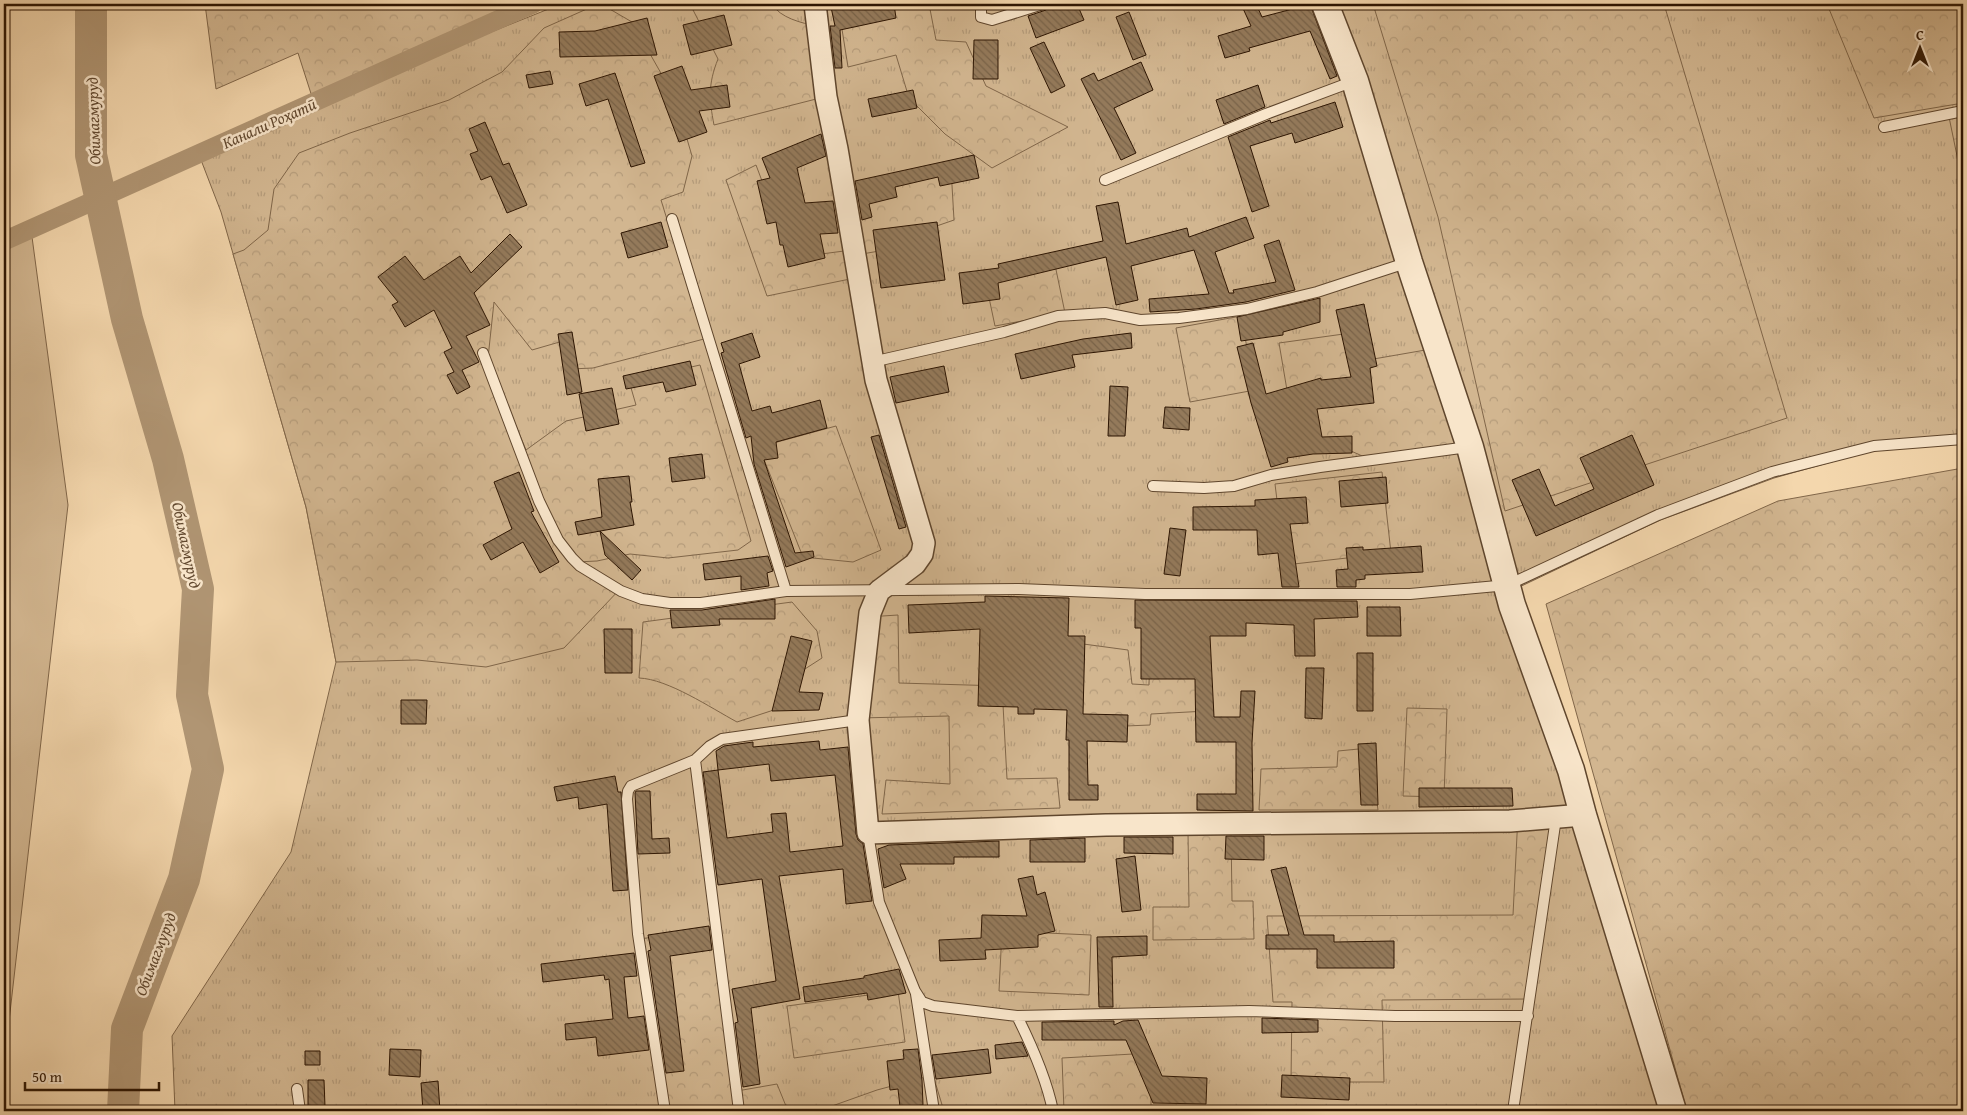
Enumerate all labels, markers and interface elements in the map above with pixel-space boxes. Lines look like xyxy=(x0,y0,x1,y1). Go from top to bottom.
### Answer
north arrow xyxy=(1894,22,1944,72)
text: С xyxy=(1916,25,1924,45)
water label: Обимагмуруд xyxy=(79,77,107,165)
water label: Канали Роҳатӣ xyxy=(218,92,320,154)
water label: Обимагмуруд xyxy=(166,500,208,590)
water label: Обимагмуруд xyxy=(128,909,182,999)
scale bar xyxy=(25,1060,159,1092)
text: 50 m xyxy=(32,1066,63,1087)

